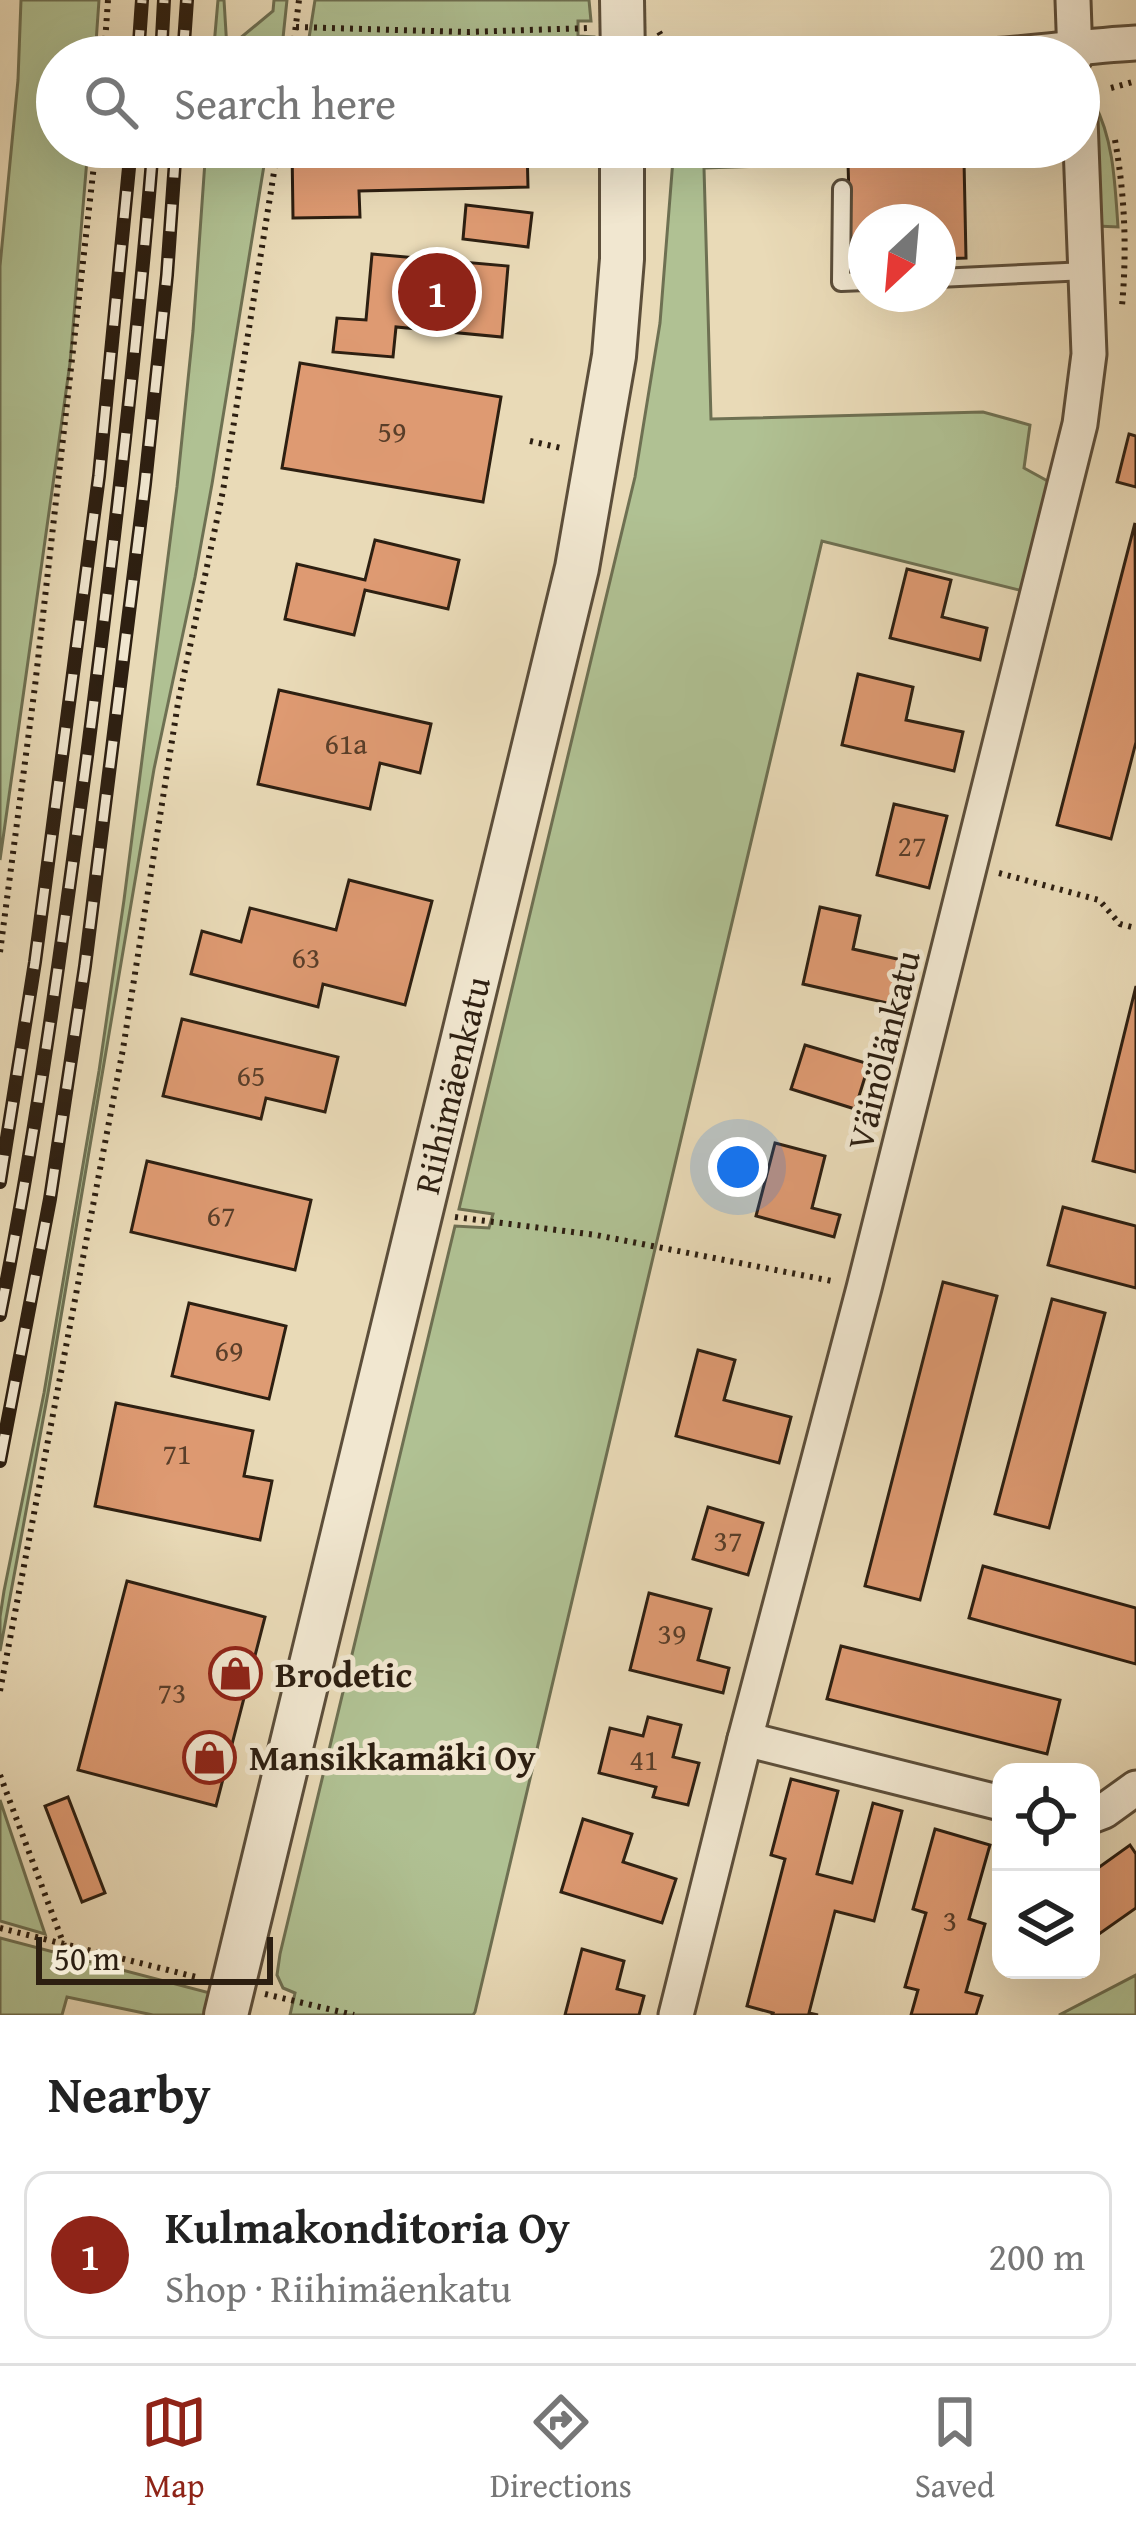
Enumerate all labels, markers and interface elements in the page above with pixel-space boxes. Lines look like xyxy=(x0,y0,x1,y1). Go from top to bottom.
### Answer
search box xyxy=(36,36,1100,168)
icon: search xyxy=(78,69,144,135)
text: Search here xyxy=(174,70,396,135)
north arrow xyxy=(848,204,956,312)
pin: 1 xyxy=(398,247,476,337)
house number: 59 xyxy=(378,409,406,453)
house number: 61a xyxy=(324,721,368,765)
house number: 27 xyxy=(898,823,926,867)
house number: 63 xyxy=(292,935,320,979)
street label: Väinölänkatu xyxy=(832,944,933,1155)
street label: Riihimäenkatu xyxy=(399,970,503,1199)
house number: 65 xyxy=(237,1053,265,1097)
your location xyxy=(708,1137,768,1197)
house number: 67 xyxy=(207,1193,235,1237)
house number: 69 xyxy=(215,1328,243,1372)
house number: 71 xyxy=(163,1431,191,1475)
house number: 37 xyxy=(714,1518,742,1562)
house number: 39 xyxy=(658,1611,686,1655)
shop icon: Brodetic xyxy=(208,1646,264,1702)
place label: Brodetic xyxy=(275,1647,412,1700)
house number: 73 xyxy=(158,1670,186,1714)
shop icon: Mansikkamäki Oy xyxy=(182,1729,238,1785)
place label: Mansikkamäki Oy xyxy=(249,1730,536,1783)
house number: 41 xyxy=(630,1737,658,1781)
map controls xyxy=(992,1763,1100,1979)
button: locate xyxy=(992,1763,1100,1871)
button: layers xyxy=(992,1871,1100,1979)
house number: 3 xyxy=(943,1898,957,1942)
scale bar xyxy=(36,1931,273,1984)
text: 50 m xyxy=(54,1934,120,1982)
text: Nearby xyxy=(48,2056,211,2131)
text: Kulmakonditoria Oy xyxy=(165,2194,570,2259)
text: 1 xyxy=(80,2227,100,2284)
text: 200 m xyxy=(988,2227,1085,2284)
text: Shop · Riihimäenkatu xyxy=(165,2259,511,2316)
tab: Map xyxy=(141,2389,207,2509)
tab: Directions xyxy=(490,2389,632,2509)
tab: Saved xyxy=(915,2389,995,2509)

